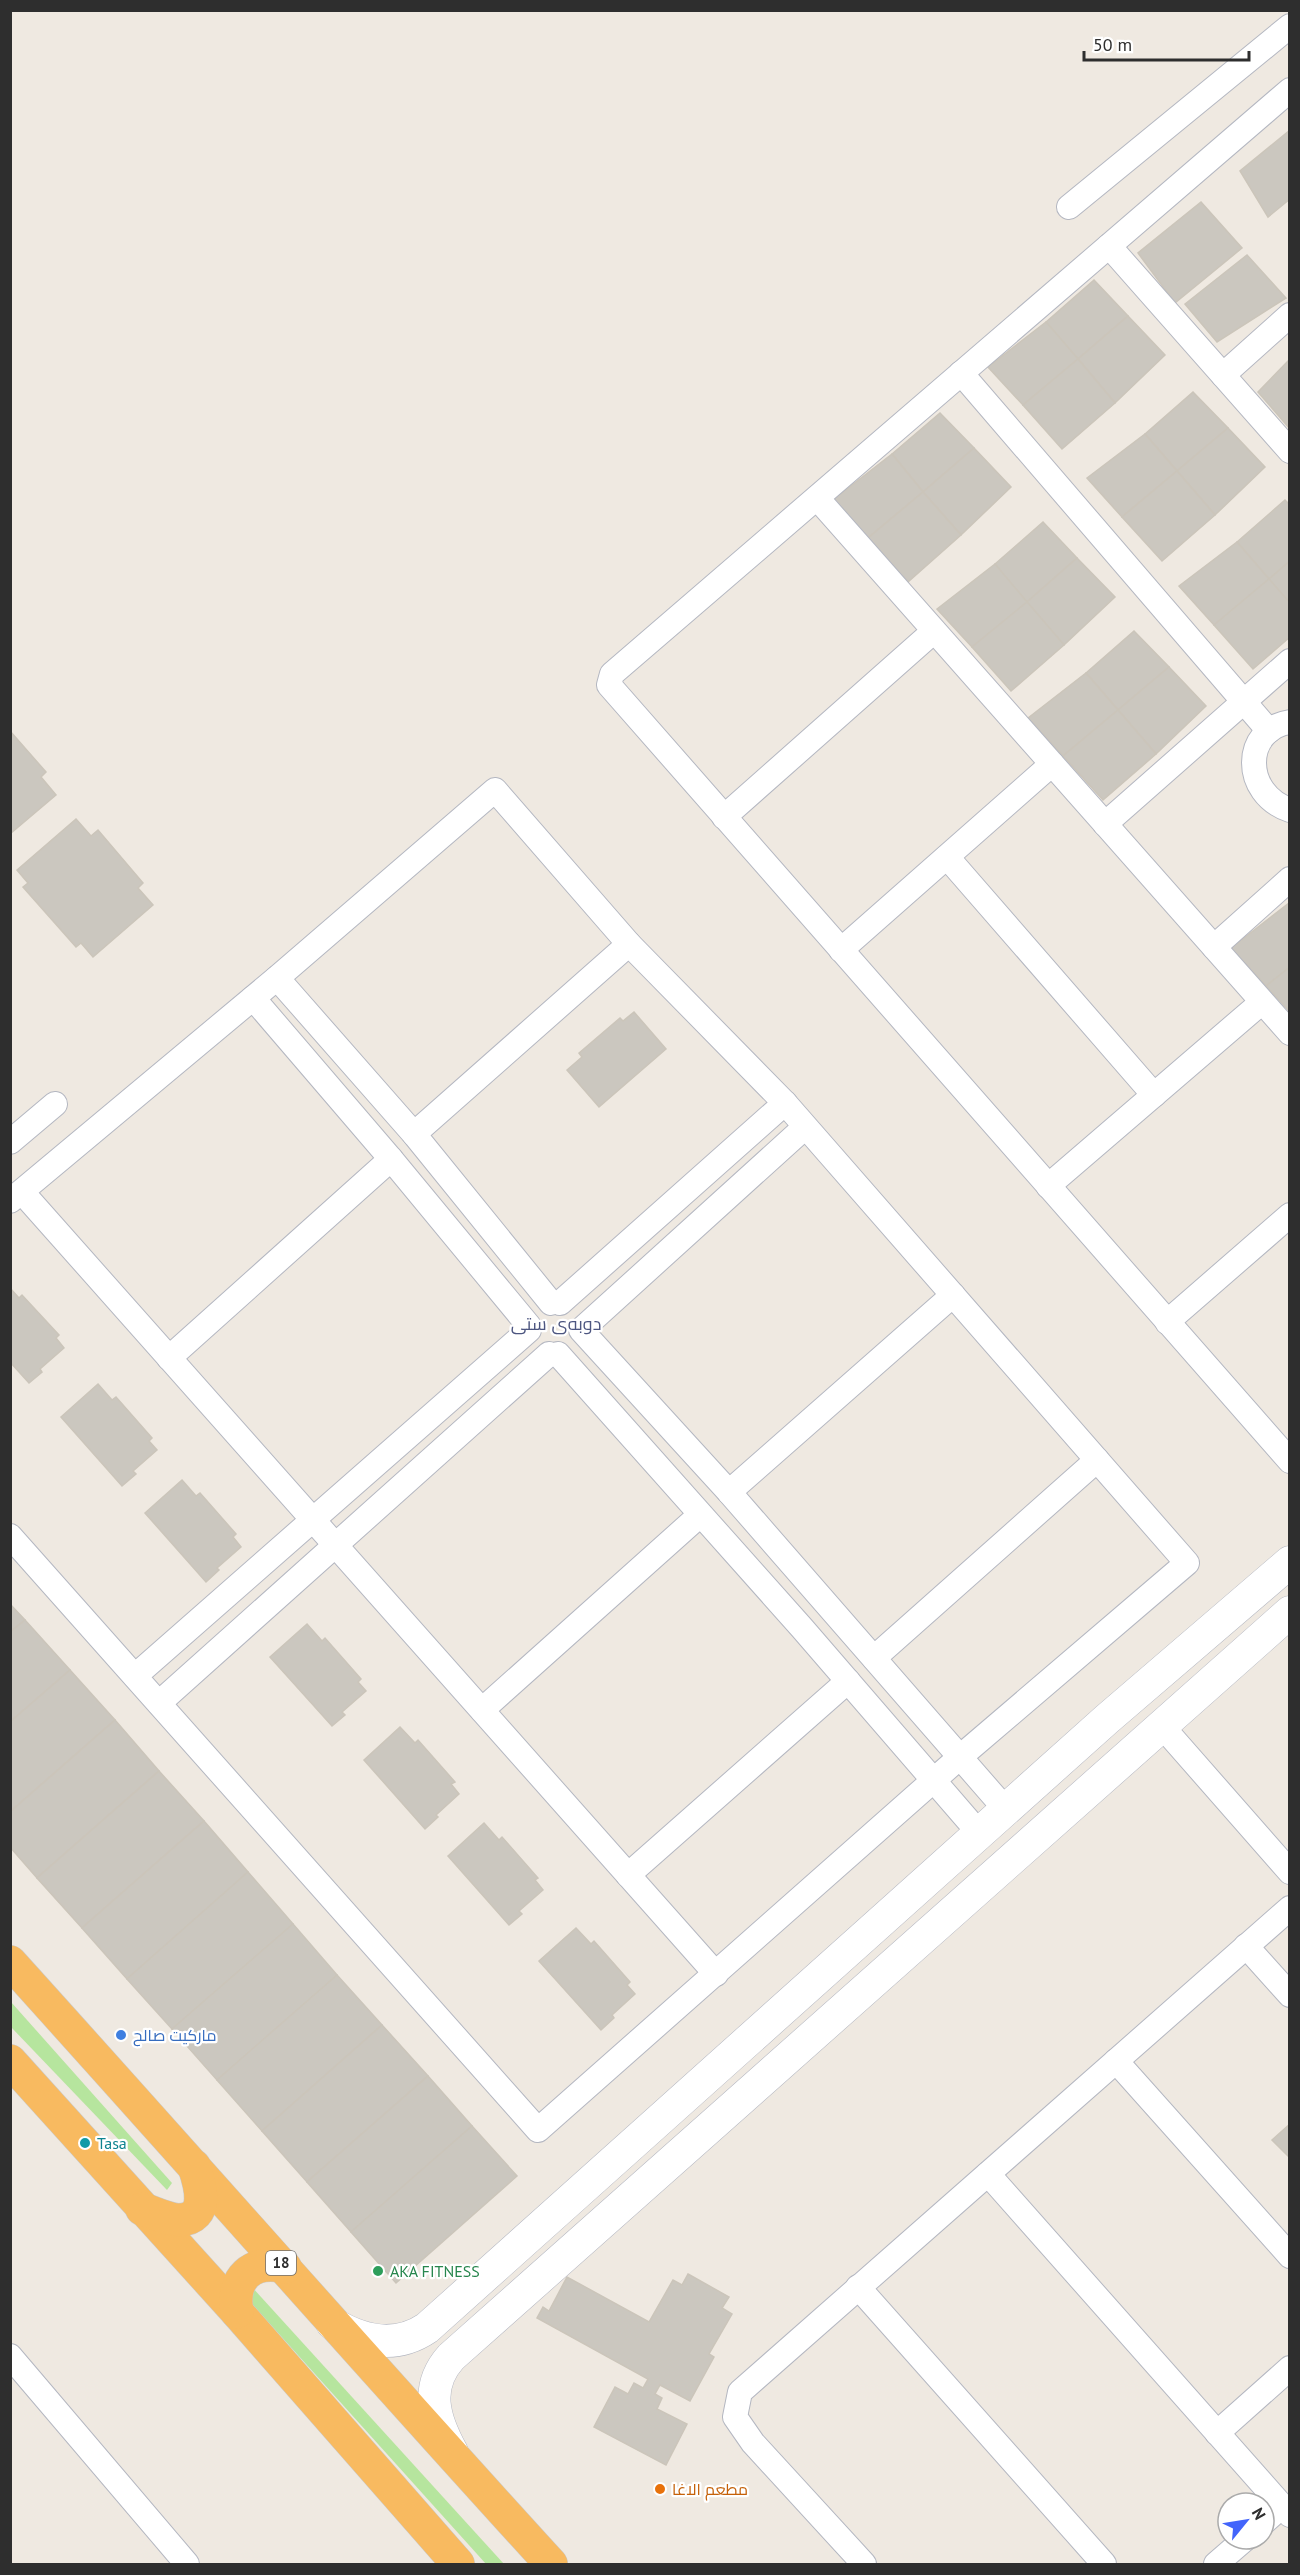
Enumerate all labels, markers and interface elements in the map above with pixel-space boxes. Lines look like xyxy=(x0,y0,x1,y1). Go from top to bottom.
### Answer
scale bar xyxy=(1084,24,1249,62)
text: 50 m xyxy=(1093,33,1132,56)
district label: دوبه‌ی ستی xyxy=(511,1312,601,1335)
place label: ماركيت صالح xyxy=(133,2025,217,2047)
marker: ماركيت صالح xyxy=(114,2028,128,2042)
place label: Tasa xyxy=(97,2133,127,2153)
marker: Tasa xyxy=(78,2136,92,2150)
road number: 18 xyxy=(266,2251,296,2275)
place label: AKA FITNESS xyxy=(390,2261,480,2281)
marker: AKA FITNESS xyxy=(371,2264,385,2278)
place label: مطعم الاغا xyxy=(672,2479,748,2501)
marker: مطعم الاغا xyxy=(653,2482,667,2496)
north arrow xyxy=(1216,2491,1276,2551)
text: N xyxy=(1248,2504,1270,2523)

